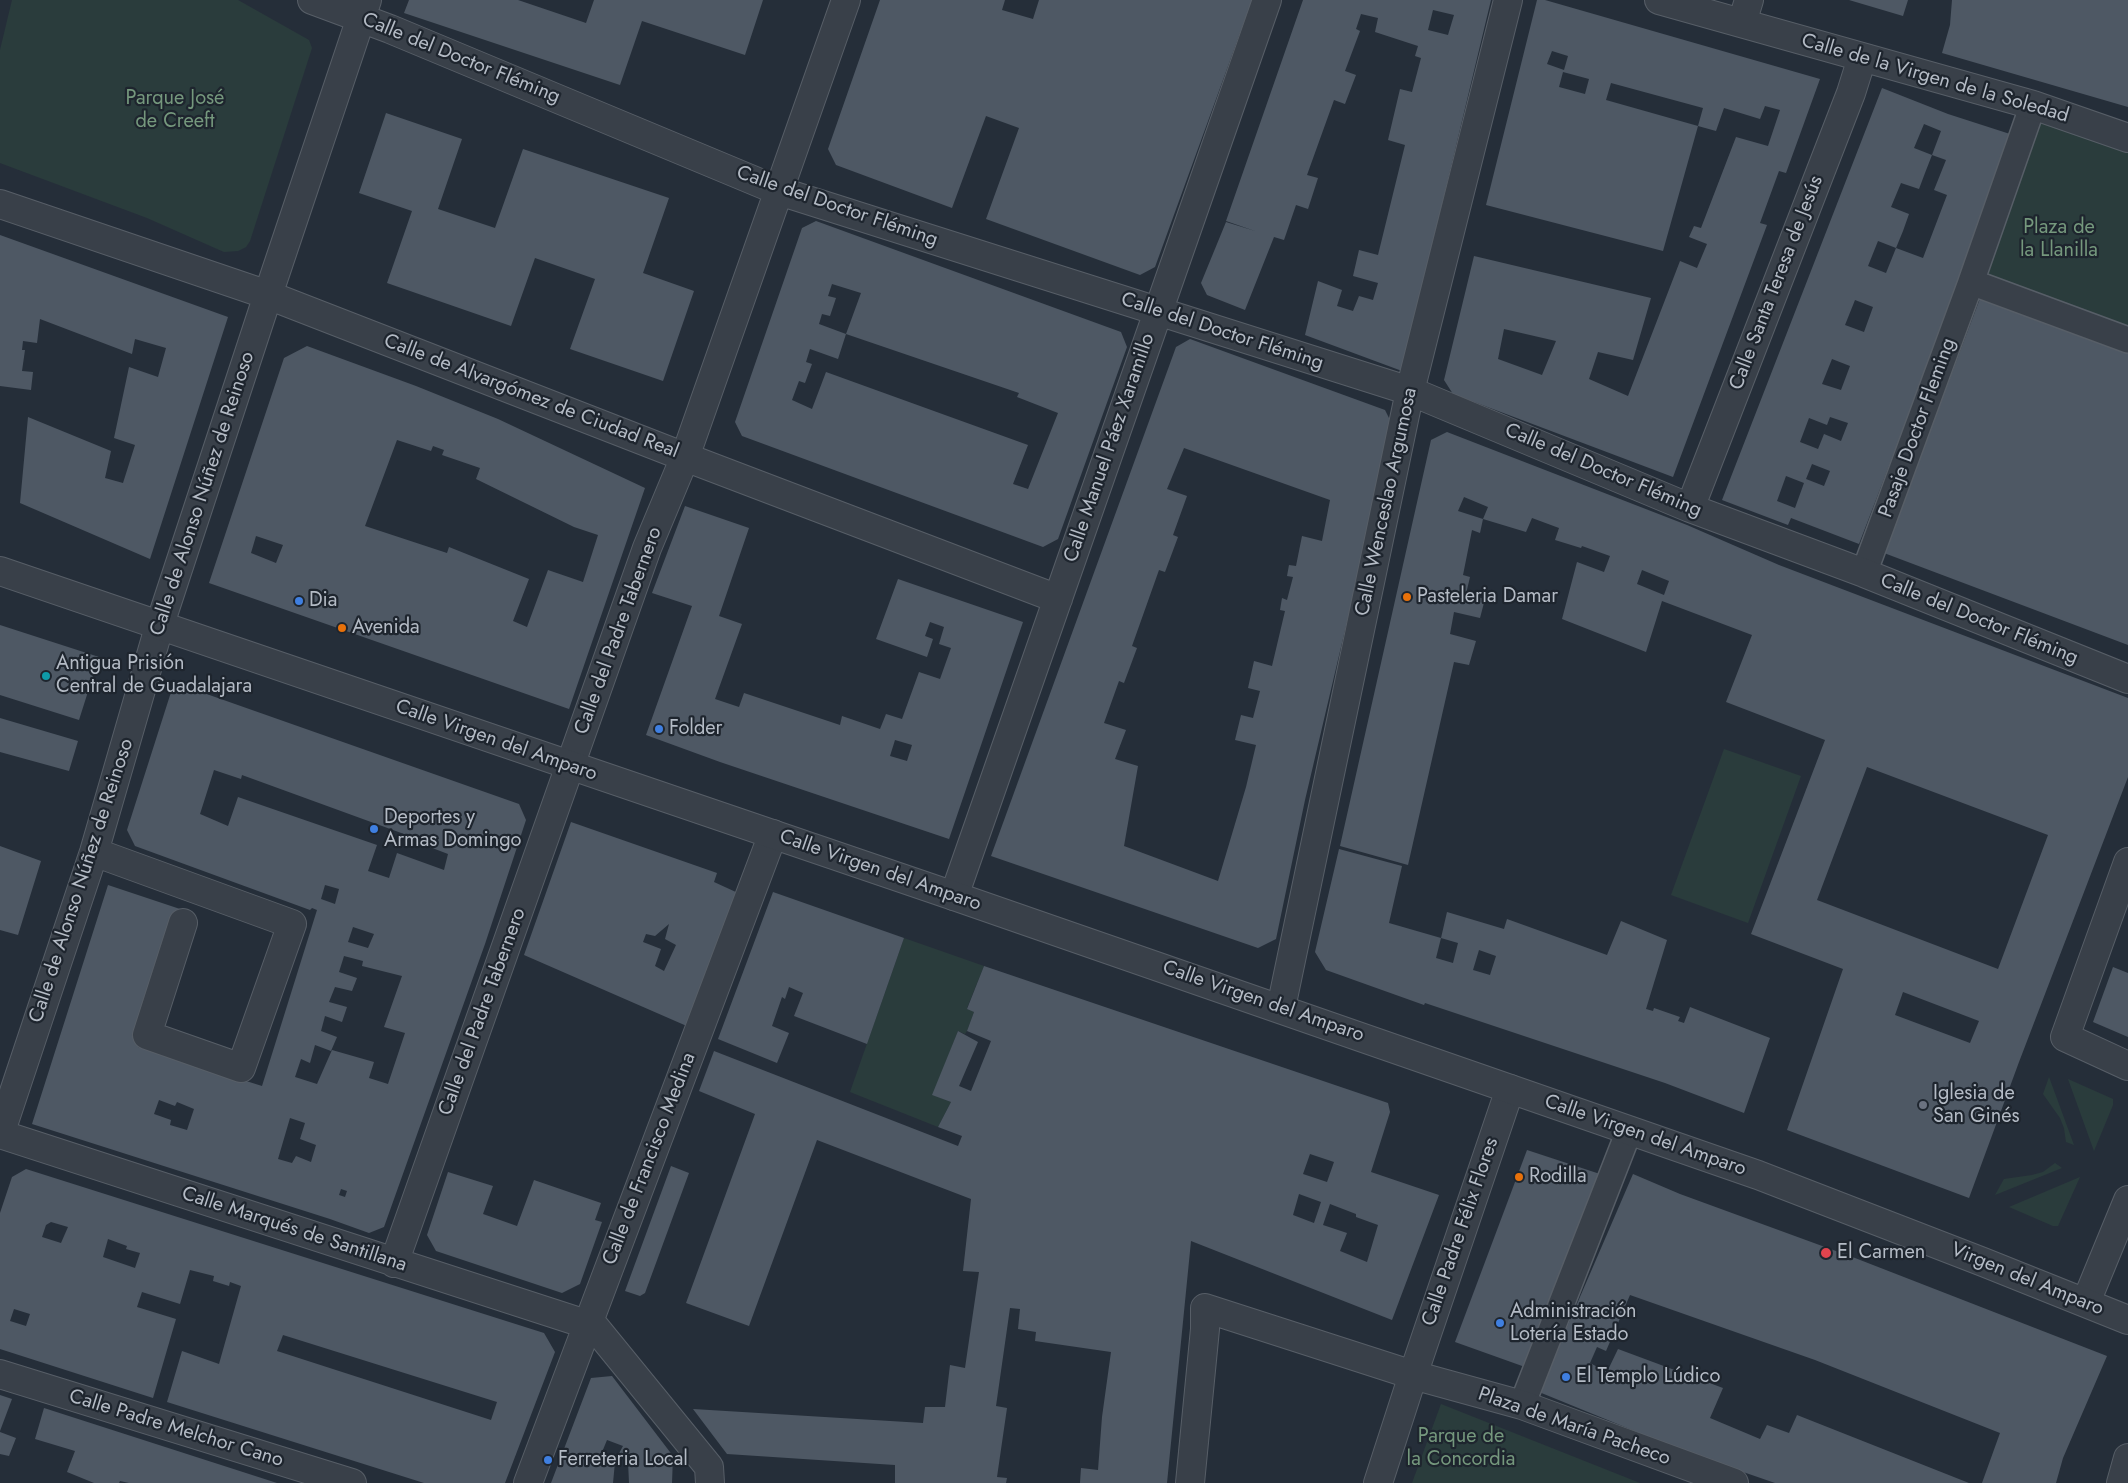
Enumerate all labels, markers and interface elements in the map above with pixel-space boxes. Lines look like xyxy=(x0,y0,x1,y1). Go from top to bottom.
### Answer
street label: Calle del Doctor Fléming xyxy=(359,8,563,110)
street label: Calle de la Virgen de la Soledad xyxy=(1799,29,2071,129)
park label: Parque José de Creeft xyxy=(126,87,224,134)
street label: Calle del Doctor Fléming xyxy=(733,161,941,253)
street label: Calle Santa Teresa de Jesús xyxy=(1725,172,1829,394)
park label: Plaza de la Llanilla xyxy=(2020,216,2098,263)
street label: Calle del Doctor Fléming xyxy=(1118,288,1326,376)
street label: Calle de Alvargómez de Ciudad Real xyxy=(380,330,682,464)
street label: Calle Manuel Páez Xaramillo xyxy=(1060,330,1160,566)
street label: Pasaje Doctor Fleming xyxy=(1874,335,1962,521)
street label: Calle de Alonso Núñez de Reinoso xyxy=(146,349,260,639)
street label: Calle Wenceslao Argumosa xyxy=(1351,386,1423,618)
street label: Calle del Doctor Fléming xyxy=(1501,419,1705,523)
street label: Calle del Padre Tabernero xyxy=(570,524,668,738)
street label: Calle del Doctor Fléming xyxy=(1877,569,2081,671)
place label: Pasteleria Damar xyxy=(1417,585,1558,609)
place label: Dia xyxy=(309,589,337,613)
marker: Pasteleria Damar xyxy=(1401,591,1413,603)
marker: Dia xyxy=(293,595,305,607)
place label: Avenida xyxy=(352,616,420,640)
marker: Avenida xyxy=(336,622,348,634)
place label: Antigua Prisión Central de Guadalajara xyxy=(56,652,252,699)
marker: Antigua Prisión Central de Guadalajara xyxy=(40,670,52,682)
street label: Calle Virgen del Amparo xyxy=(392,695,600,787)
place label: Folder xyxy=(669,717,722,741)
marker: Folder xyxy=(653,723,665,735)
street label: Calle de Alonso Núñez de Reinoso xyxy=(25,736,139,1026)
place label: Deportes y Armas Domingo xyxy=(384,806,521,853)
marker: Deportes y Armas Domingo xyxy=(368,823,380,835)
street label: Calle Virgen del Amparo xyxy=(776,825,984,917)
street label: Calle del Padre Tabernero xyxy=(434,905,532,1119)
street label: Calle Virgen del Amparo xyxy=(1159,956,1367,1048)
street label: Calle de Francisco Medina xyxy=(598,1049,702,1269)
place label: Iglesia de San Ginés xyxy=(1933,1082,2020,1129)
street label: Calle Virgen del Amparo xyxy=(1541,1090,1749,1182)
marker: Iglesia de San Ginés xyxy=(1917,1099,1929,1111)
street label: Calle Padre Félix Flores xyxy=(1418,1135,1504,1329)
place label: Rodilla xyxy=(1529,1165,1587,1189)
marker: Rodilla xyxy=(1513,1171,1525,1183)
street label: Calle Marqués de Santillana xyxy=(178,1182,410,1278)
street label: Virgen del Amparo xyxy=(1947,1238,2107,1322)
place label: El Carmen xyxy=(1837,1241,1925,1265)
marker: El Carmen xyxy=(1819,1246,1833,1260)
place label: Administración Lotería Estado xyxy=(1510,1300,1637,1347)
marker: Administración Lotería Estado xyxy=(1494,1317,1506,1329)
place label: El Templo Lúdico xyxy=(1576,1365,1720,1389)
marker: El Templo Lúdico xyxy=(1560,1371,1572,1383)
street label: Plaza de María Pacheco xyxy=(1475,1383,1673,1471)
street label: Calle Padre Melchor Cano xyxy=(66,1385,286,1473)
park label: Parque de la Concordia xyxy=(1407,1425,1515,1472)
place label: Ferreteria Local xyxy=(558,1448,688,1472)
marker: Ferreteria Local xyxy=(542,1454,554,1466)

